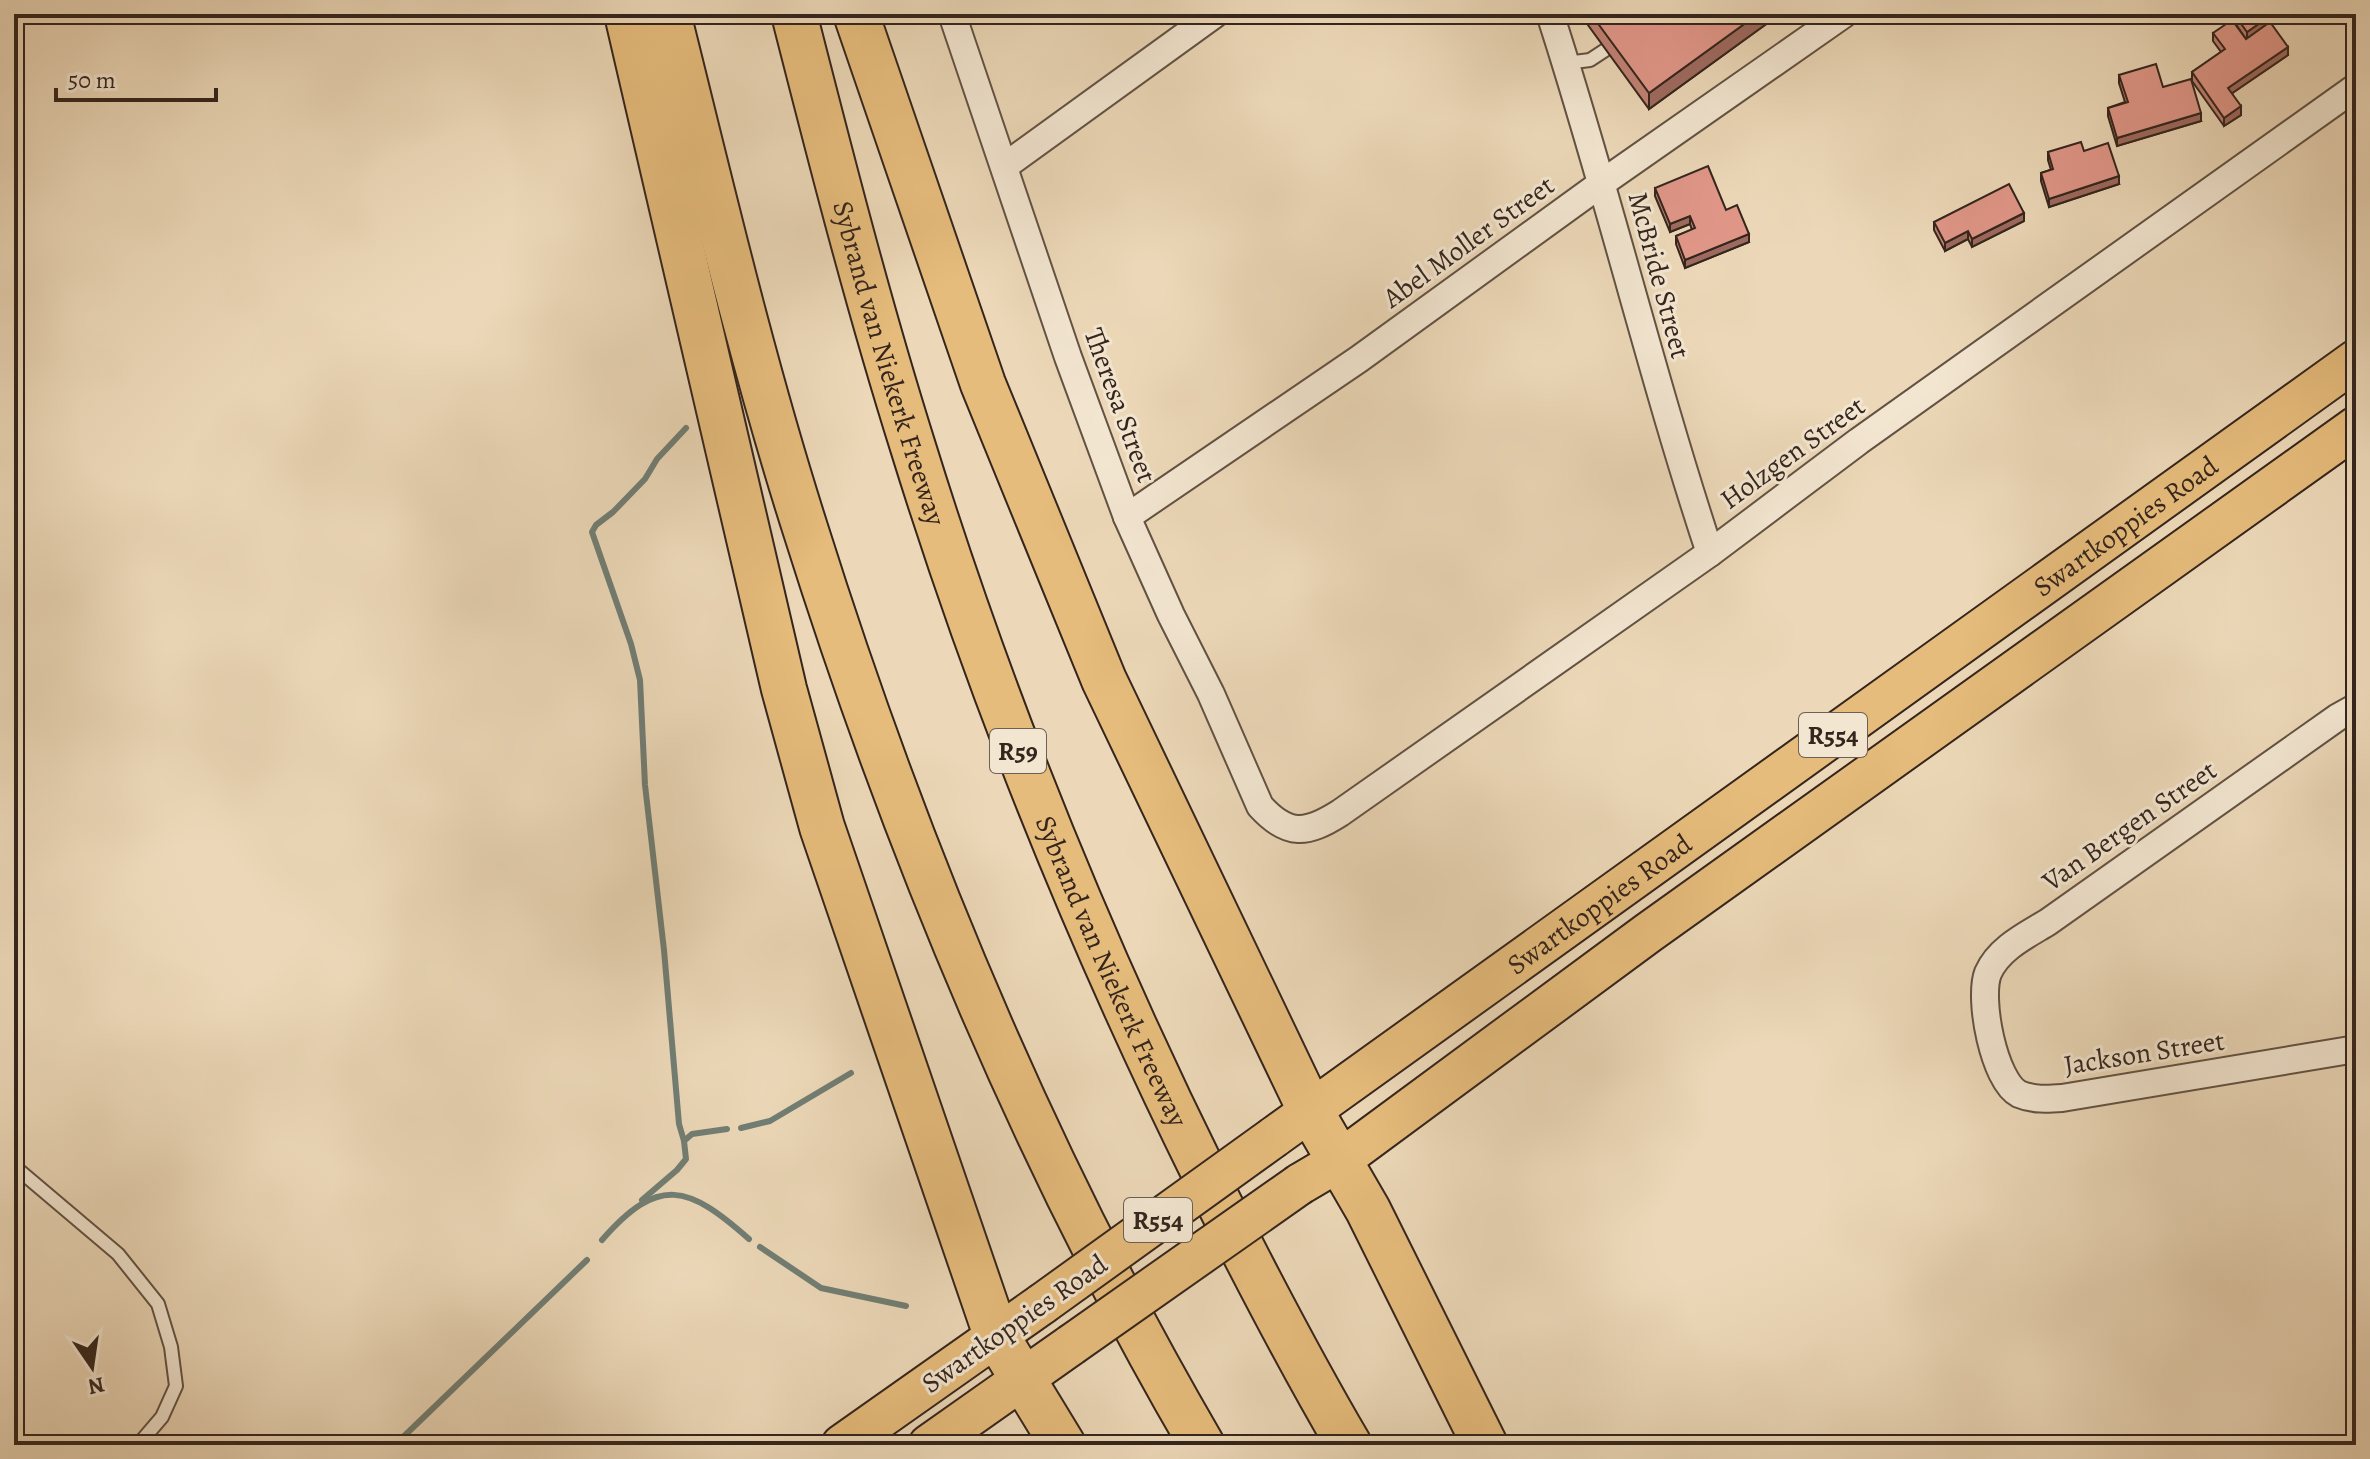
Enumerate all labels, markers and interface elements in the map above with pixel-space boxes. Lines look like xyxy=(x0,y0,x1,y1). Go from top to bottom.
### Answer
scale bar xyxy=(56,52,216,102)
text: 50 m xyxy=(68,64,116,96)
street label: Abel Moller Street xyxy=(1374,167,1562,318)
street label: McBride Street xyxy=(1619,188,1700,363)
street label: Sybrand van Niekerk Freeway xyxy=(823,197,955,531)
street label: Theresa Street xyxy=(1075,323,1166,488)
street label: Holzgen Street xyxy=(1712,387,1873,518)
street label: Swartkoppies Road xyxy=(2026,447,2227,606)
road number: R554 xyxy=(1799,713,1867,757)
road number: R59 xyxy=(990,729,1046,773)
street label: Van Bergen Street xyxy=(2034,752,2224,901)
street label: Sybrand van Niekerk Freeway xyxy=(1026,810,1197,1134)
street label: Swartkoppies Road xyxy=(1499,825,1700,984)
street label: Jackson Street xyxy=(2061,1022,2227,1084)
road number: R554 xyxy=(1124,1198,1192,1242)
street label: Swartkoppies Road xyxy=(914,1245,1116,1402)
north arrow xyxy=(52,1327,132,1407)
text: N xyxy=(85,1369,107,1402)

